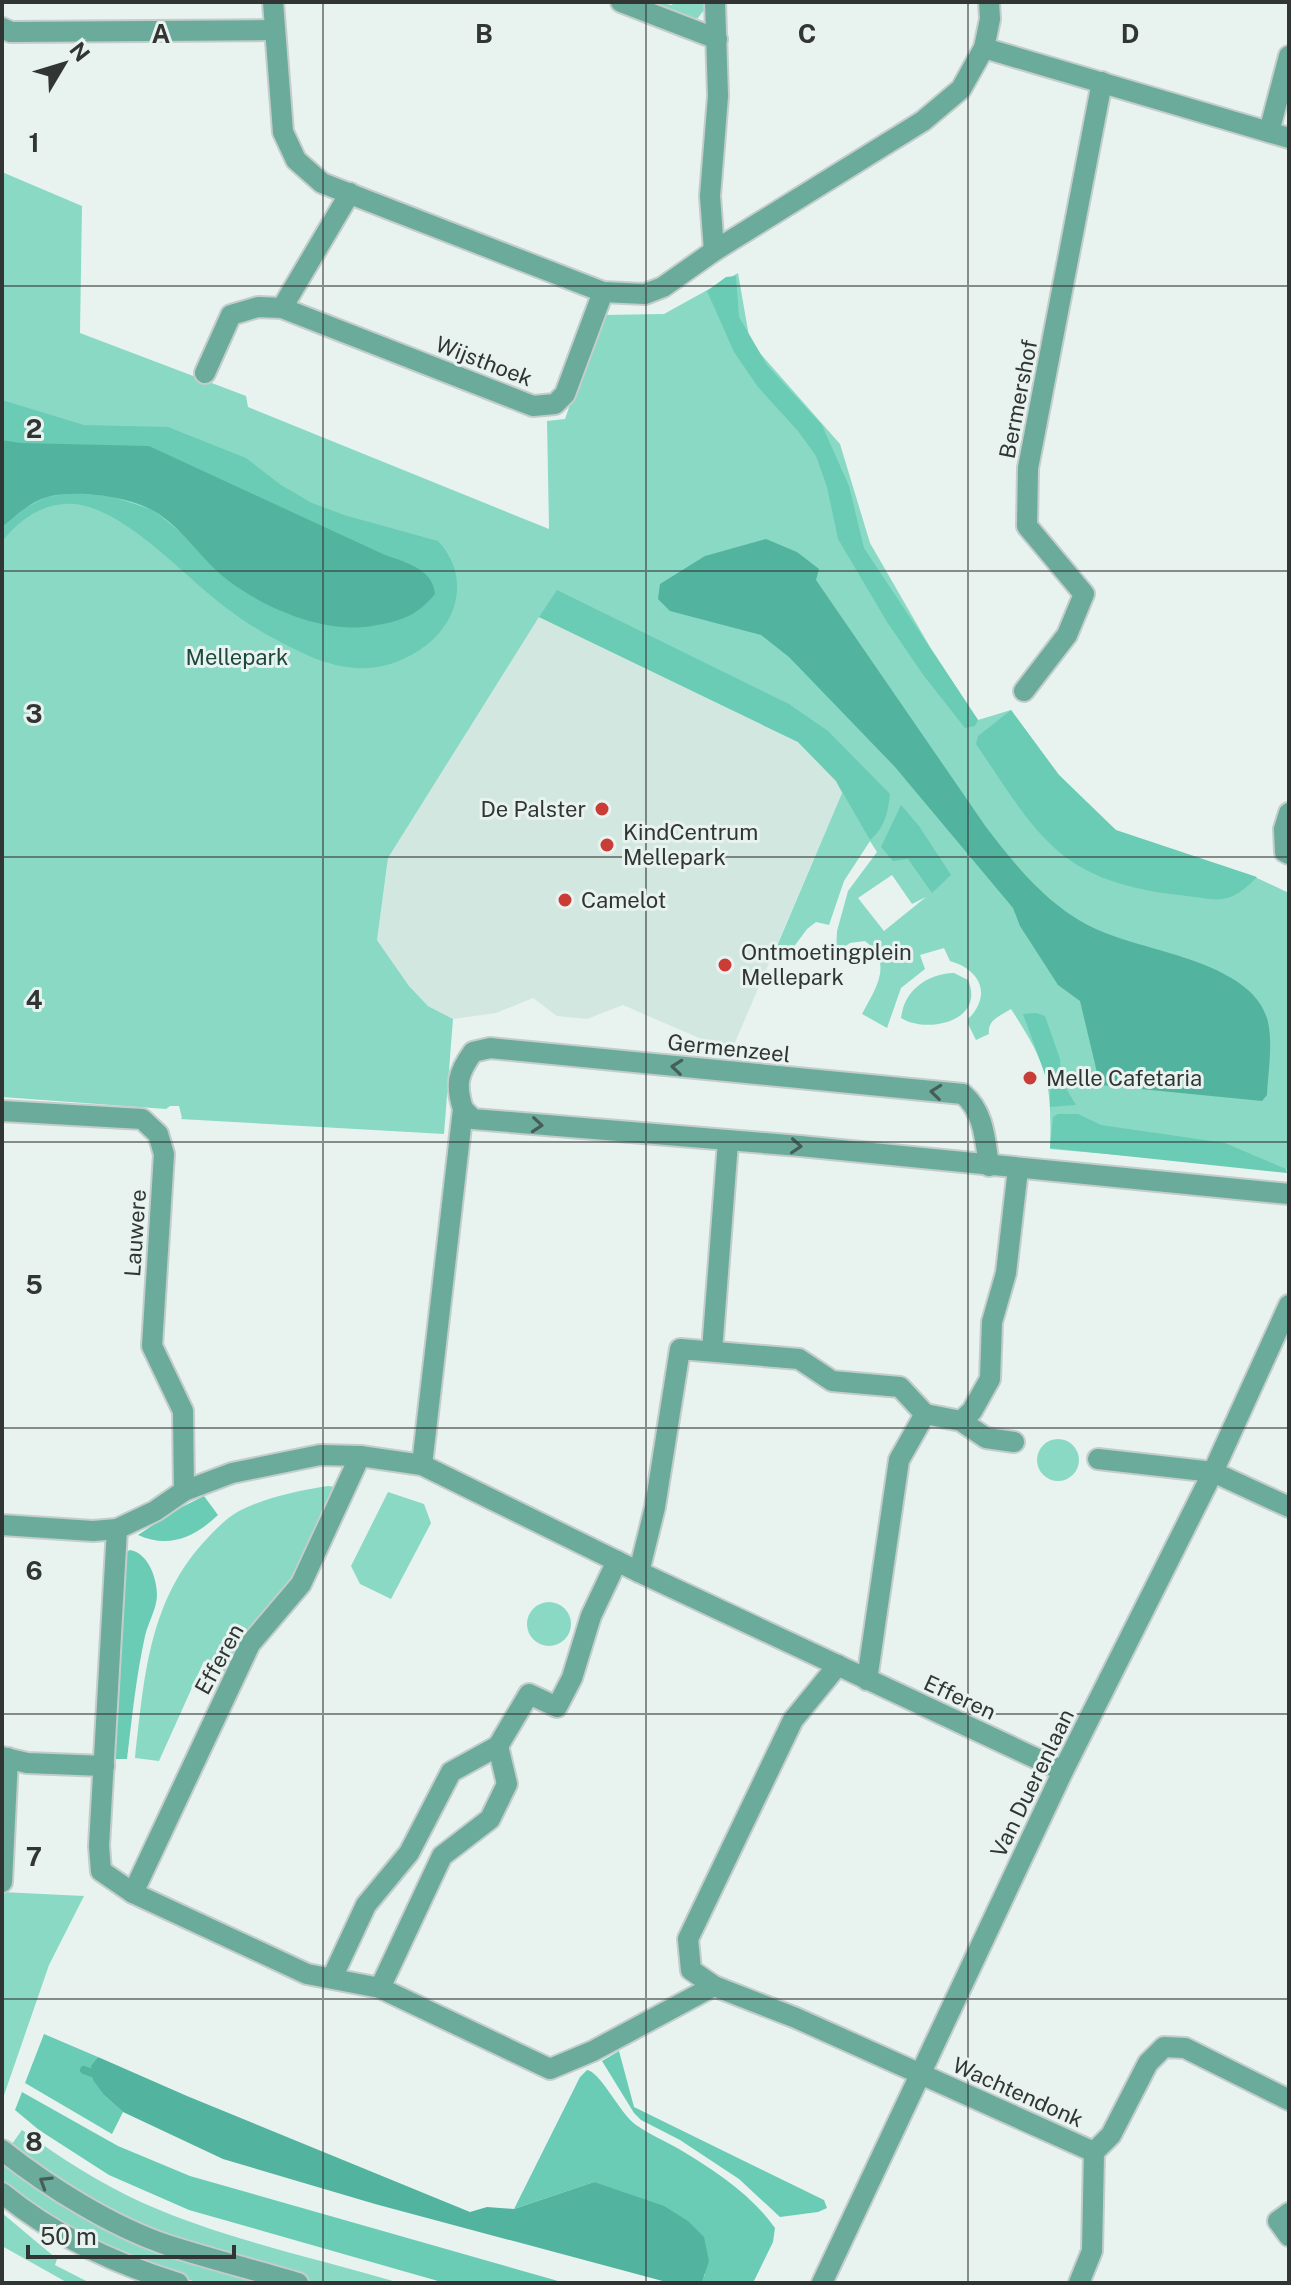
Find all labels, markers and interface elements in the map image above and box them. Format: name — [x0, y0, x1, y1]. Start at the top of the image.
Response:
text: A — [152, 18, 171, 49]
text: B — [475, 18, 493, 49]
text: C — [798, 18, 816, 49]
text: D — [1121, 18, 1139, 49]
north arrow — [24, 24, 104, 104]
text: N — [64, 37, 95, 66]
text: 1 — [28, 127, 40, 158]
street label: Wijsthoek — [432, 331, 536, 391]
street label: Bermershof — [994, 337, 1042, 461]
text: 2 — [26, 413, 42, 444]
park label: Mellepark — [186, 644, 288, 670]
text: 3 — [25, 698, 43, 729]
place label: De Palster — [481, 796, 586, 822]
marker: De Palster — [593, 800, 611, 818]
place label: KindCentrum Mellepark — [623, 819, 758, 870]
marker: KindCentrum Mellepark — [598, 836, 616, 854]
place label: Camelot — [581, 887, 666, 913]
marker: Camelot — [556, 891, 574, 909]
place label: Ontmoetingplein Mellepark — [741, 939, 912, 990]
marker: Ontmoetingplein Mellepark — [716, 956, 734, 974]
text: 4 — [25, 984, 43, 1015]
street label: Germenzeel — [666, 1029, 792, 1067]
one-way arrow — [670, 1058, 683, 1075]
place label: Melle Cafetaria — [1046, 1065, 1202, 1091]
marker: Melle Cafetaria — [1021, 1069, 1039, 1087]
one-way arrow — [929, 1083, 942, 1100]
one-way arrow — [531, 1116, 544, 1133]
one-way arrow — [790, 1137, 803, 1154]
street label: Lauwere — [119, 1188, 151, 1278]
text: 5 — [25, 1269, 43, 1300]
text: 6 — [25, 1555, 43, 1586]
street label: Efferen — [189, 1619, 249, 1699]
street label: Efferen — [920, 1669, 1000, 1725]
street label: Van Duerenlaan — [985, 1705, 1079, 1861]
text: 7 — [26, 1841, 42, 1872]
street label: Wachtendonk — [949, 2052, 1087, 2132]
text: 8 — [25, 2126, 43, 2157]
one-way arrow — [39, 2176, 54, 2192]
scale bar — [28, 2209, 234, 2259]
text: 50 m — [40, 2222, 97, 2250]

